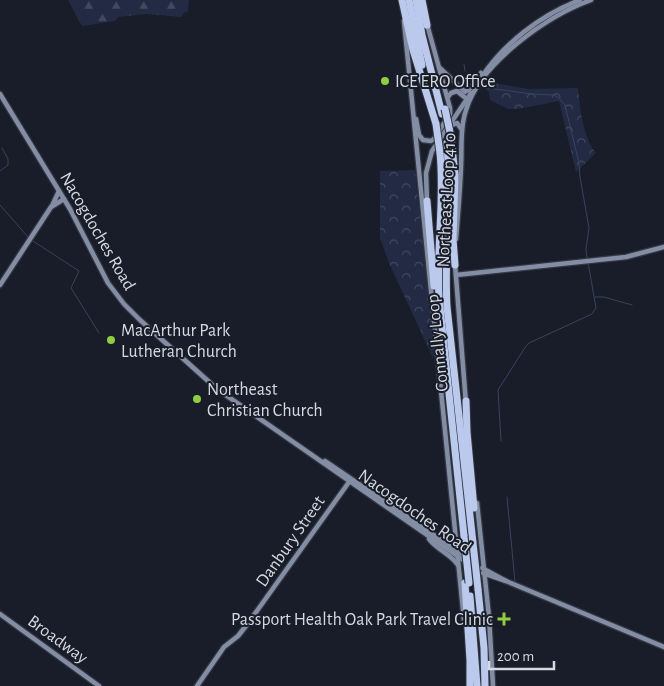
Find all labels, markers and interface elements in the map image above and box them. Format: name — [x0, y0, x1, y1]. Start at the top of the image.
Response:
place label: ICE ERO Office — [395, 73, 496, 91]
marker: ICE ERO Office — [379, 75, 391, 87]
street label: Northeast Loop 410 — [434, 132, 460, 268]
street label: Nacogdoches Road — [56, 169, 138, 294]
street label: Connally Loop — [424, 293, 452, 393]
place label: MacArthur Park Lutheran Church — [121, 322, 237, 361]
marker: MacArthur Park Lutheran Church — [105, 334, 117, 346]
place label: Northeast Christian Church — [207, 381, 323, 420]
marker: Northeast Christian Church — [191, 393, 203, 405]
street label: Nacogdoches Road — [355, 466, 474, 557]
street label: Danbury Street — [253, 493, 329, 590]
place label: Passport Health Oak Park Travel Clinic — [231, 611, 493, 629]
street label: Broadway — [24, 612, 91, 668]
marker: Passport Health Oak Park Travel Clinic — [497, 612, 511, 626]
scale bar — [489, 638, 554, 670]
text: 200 m — [497, 649, 534, 664]

